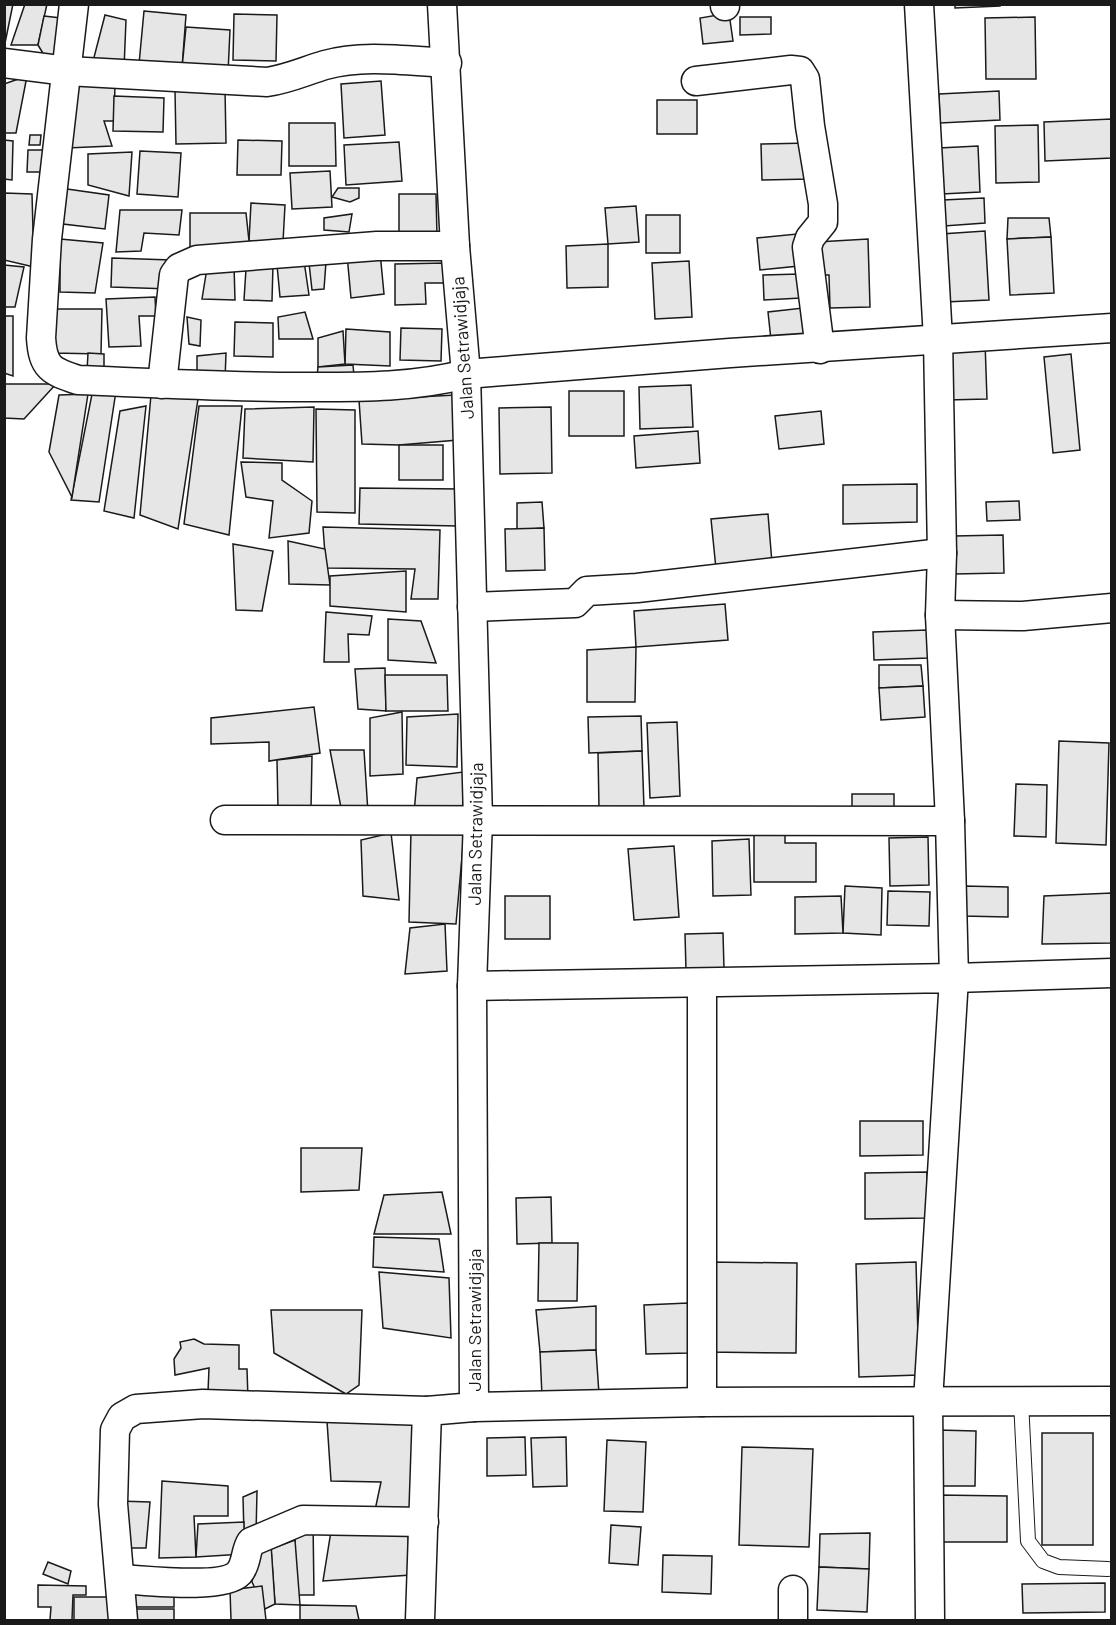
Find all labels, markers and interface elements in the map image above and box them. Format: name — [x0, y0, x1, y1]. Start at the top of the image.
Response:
street label: Jalan Setrawidjaja — [446, 276, 478, 420]
street label: Jalan Setrawidjaja — [463, 762, 487, 906]
street label: Jalan Setrawidjaja — [463, 1249, 485, 1391]

